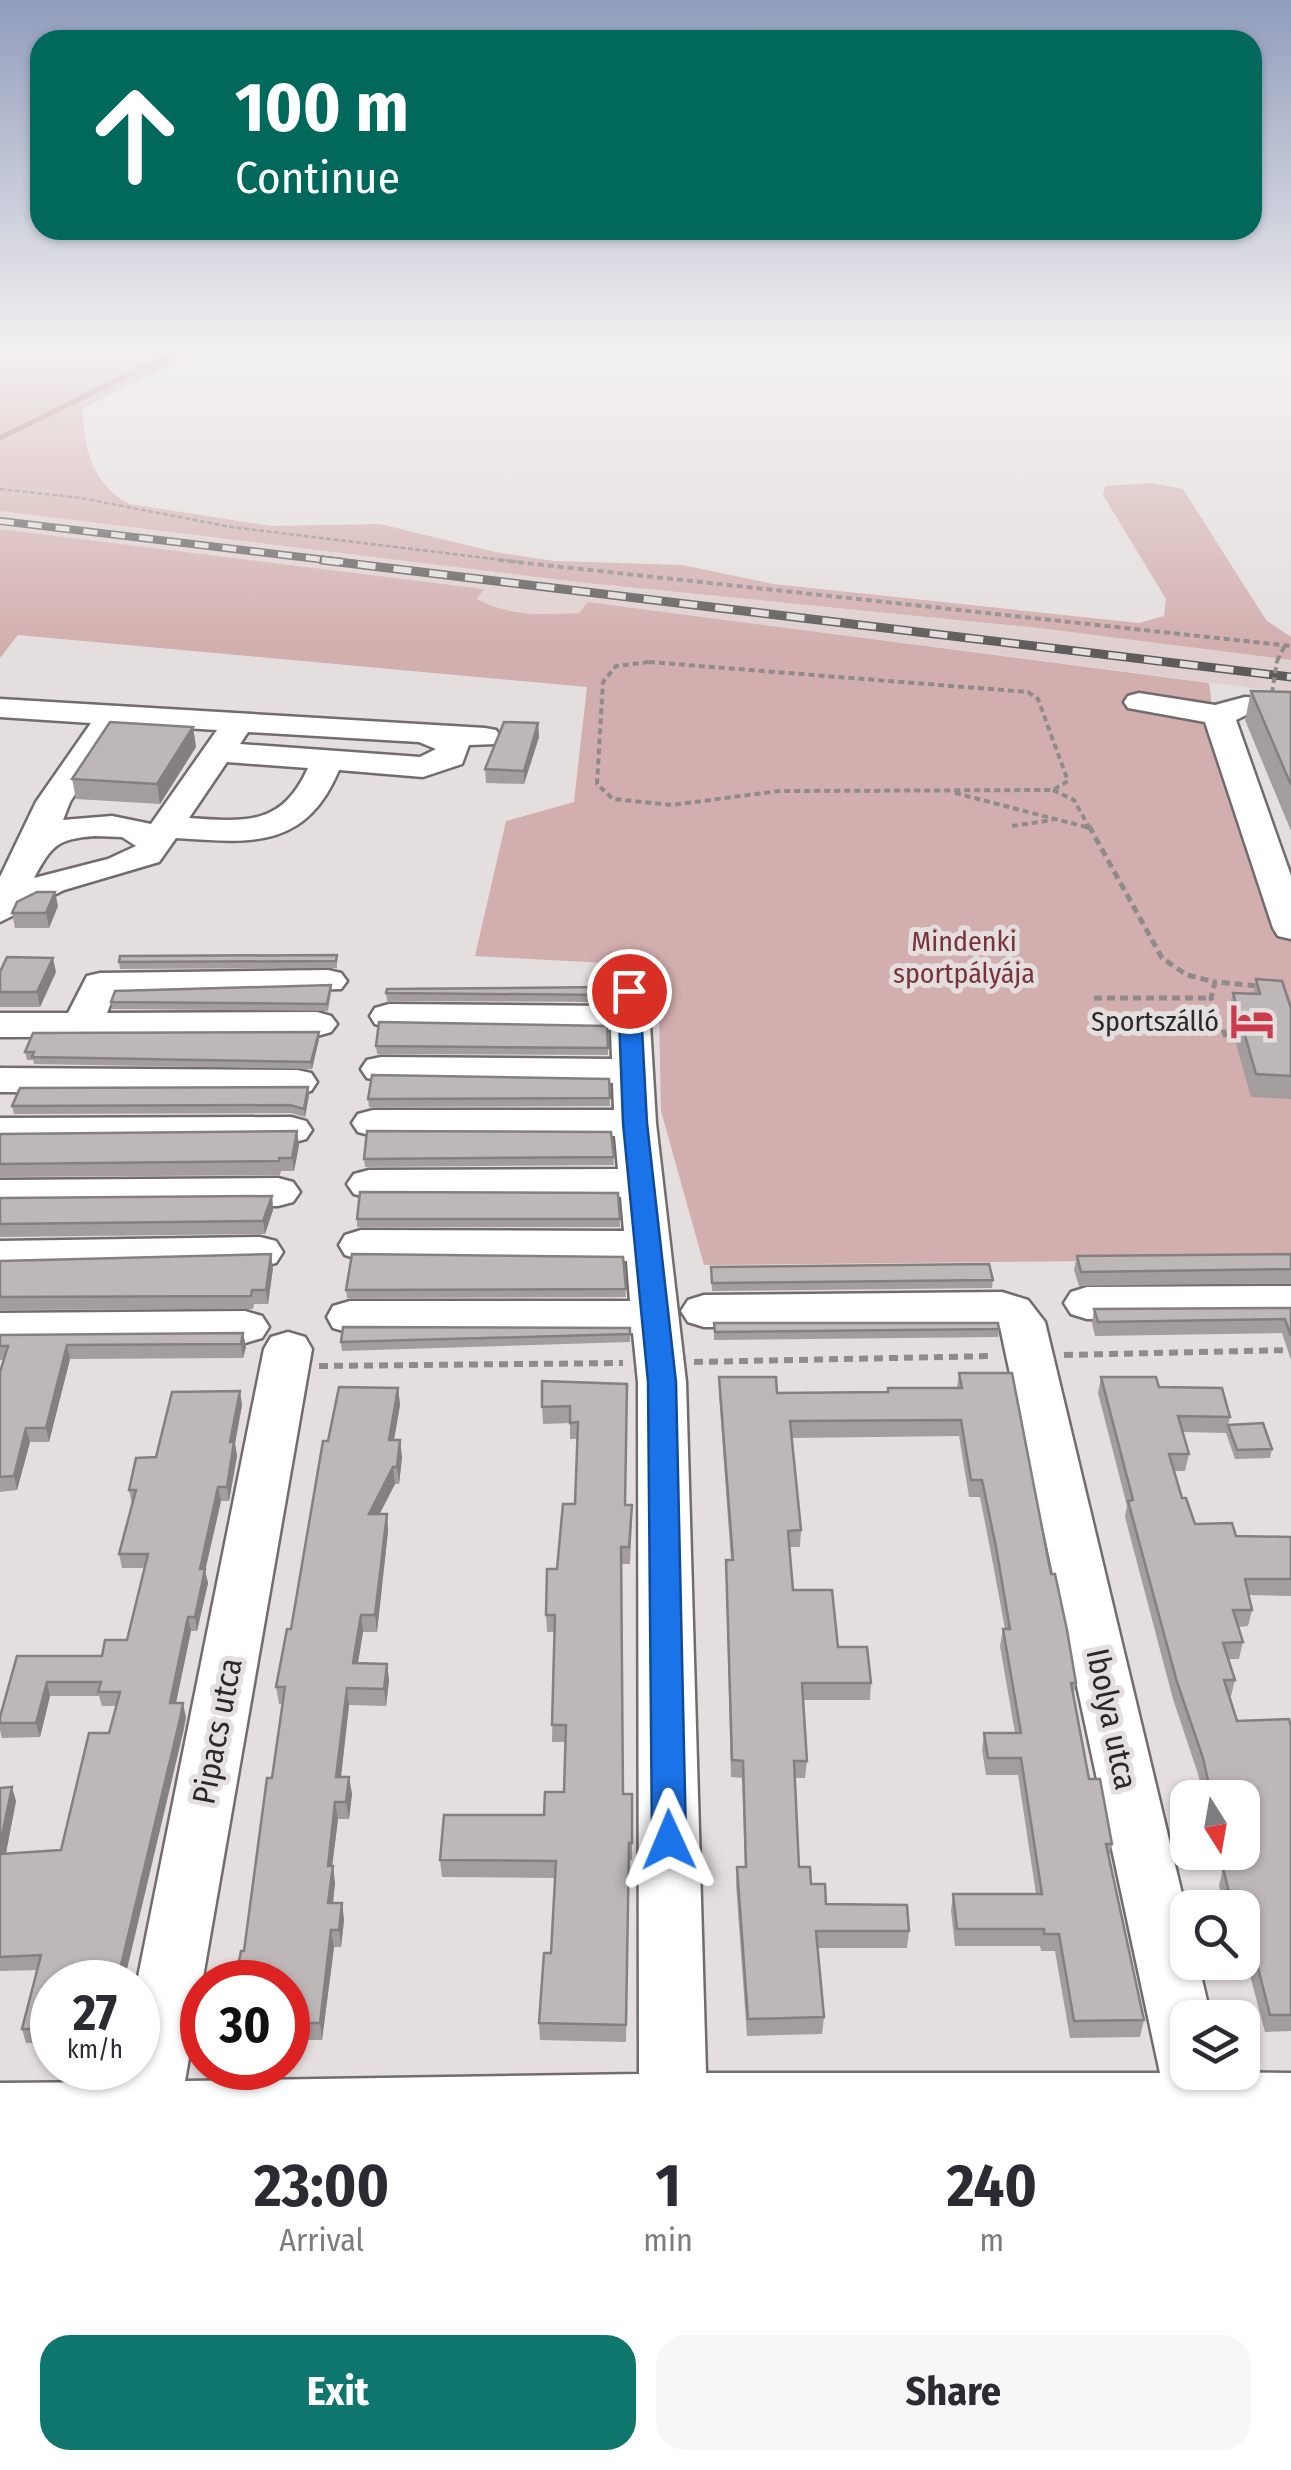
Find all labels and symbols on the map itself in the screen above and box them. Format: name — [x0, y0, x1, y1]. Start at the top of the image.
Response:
park label: Mindenki sportpályája — [893, 925, 1035, 990]
pin — [587, 949, 672, 1034]
hotel icon: Sportszálló — [1228, 997, 1276, 1045]
place label: Sportszálló — [1091, 1005, 1219, 1038]
street label: Ibolya utca — [1079, 1645, 1145, 1793]
street label: Pipacs utca — [184, 1655, 250, 1807]
north arrow — [1170, 1780, 1260, 1870]
position arrow — [617, 1788, 721, 1892]
speed limit sign: 30 — [180, 1960, 310, 2090]

